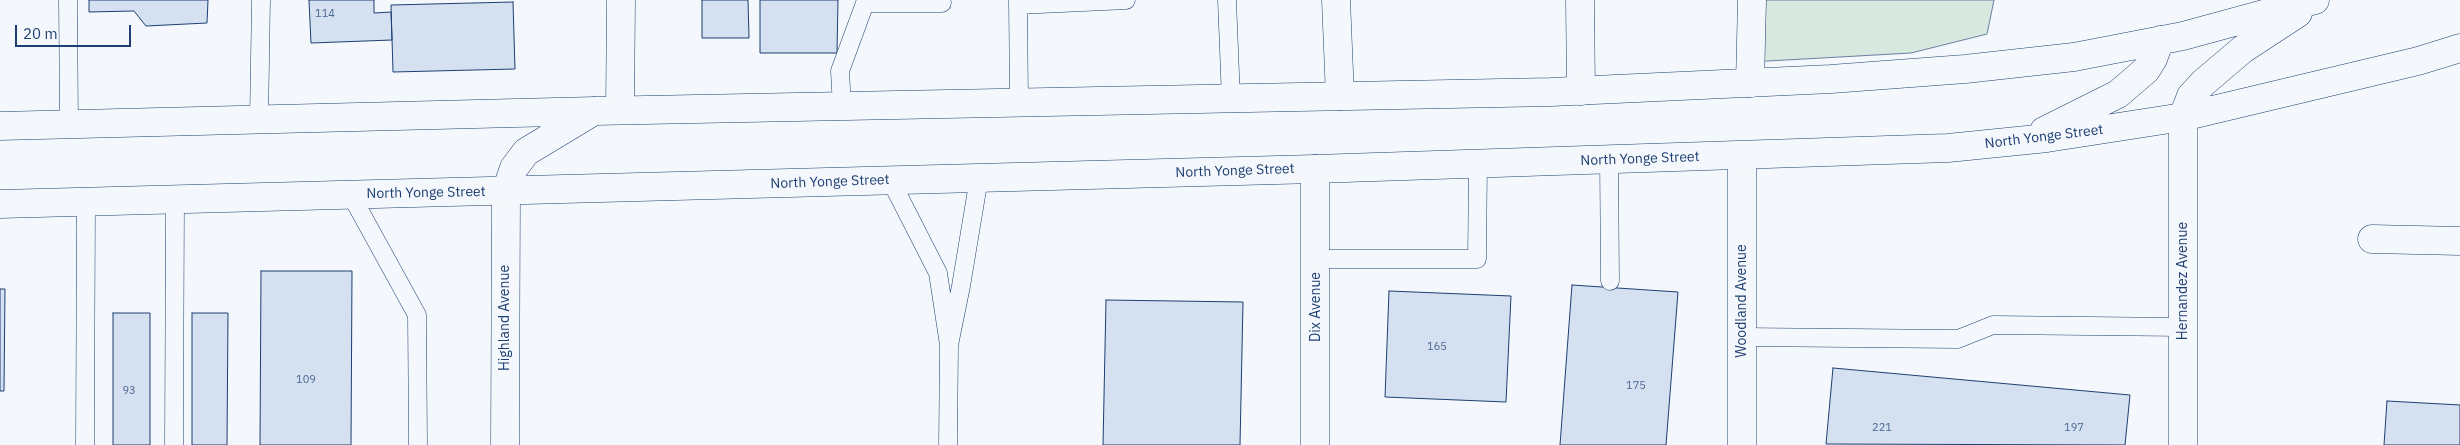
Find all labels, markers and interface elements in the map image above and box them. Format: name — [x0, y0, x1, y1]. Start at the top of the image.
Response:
house number: 114 — [315, 7, 335, 21]
scale bar — [18, 15, 134, 47]
text: 20 m — [23, 24, 58, 43]
street label: North Yonge Street — [1984, 121, 2104, 153]
street label: North Yonge Street — [1580, 149, 1700, 169]
street label: North Yonge Street — [1175, 161, 1295, 181]
street label: North Yonge Street — [770, 172, 890, 192]
street label: North Yonge Street — [366, 184, 486, 202]
street label: Hernandez Avenue — [2175, 222, 2191, 340]
street label: Woodland Avenue — [1734, 244, 1750, 358]
street label: Highland Avenue — [497, 265, 513, 371]
street label: Dix Avenue — [1308, 272, 1324, 342]
house number: 165 — [1427, 340, 1447, 354]
house number: 109 — [296, 373, 316, 387]
house number: 175 — [1626, 379, 1646, 393]
house number: 93 — [122, 384, 136, 398]
house number: 221 — [1872, 421, 1892, 435]
house number: 197 — [2064, 421, 2084, 435]

